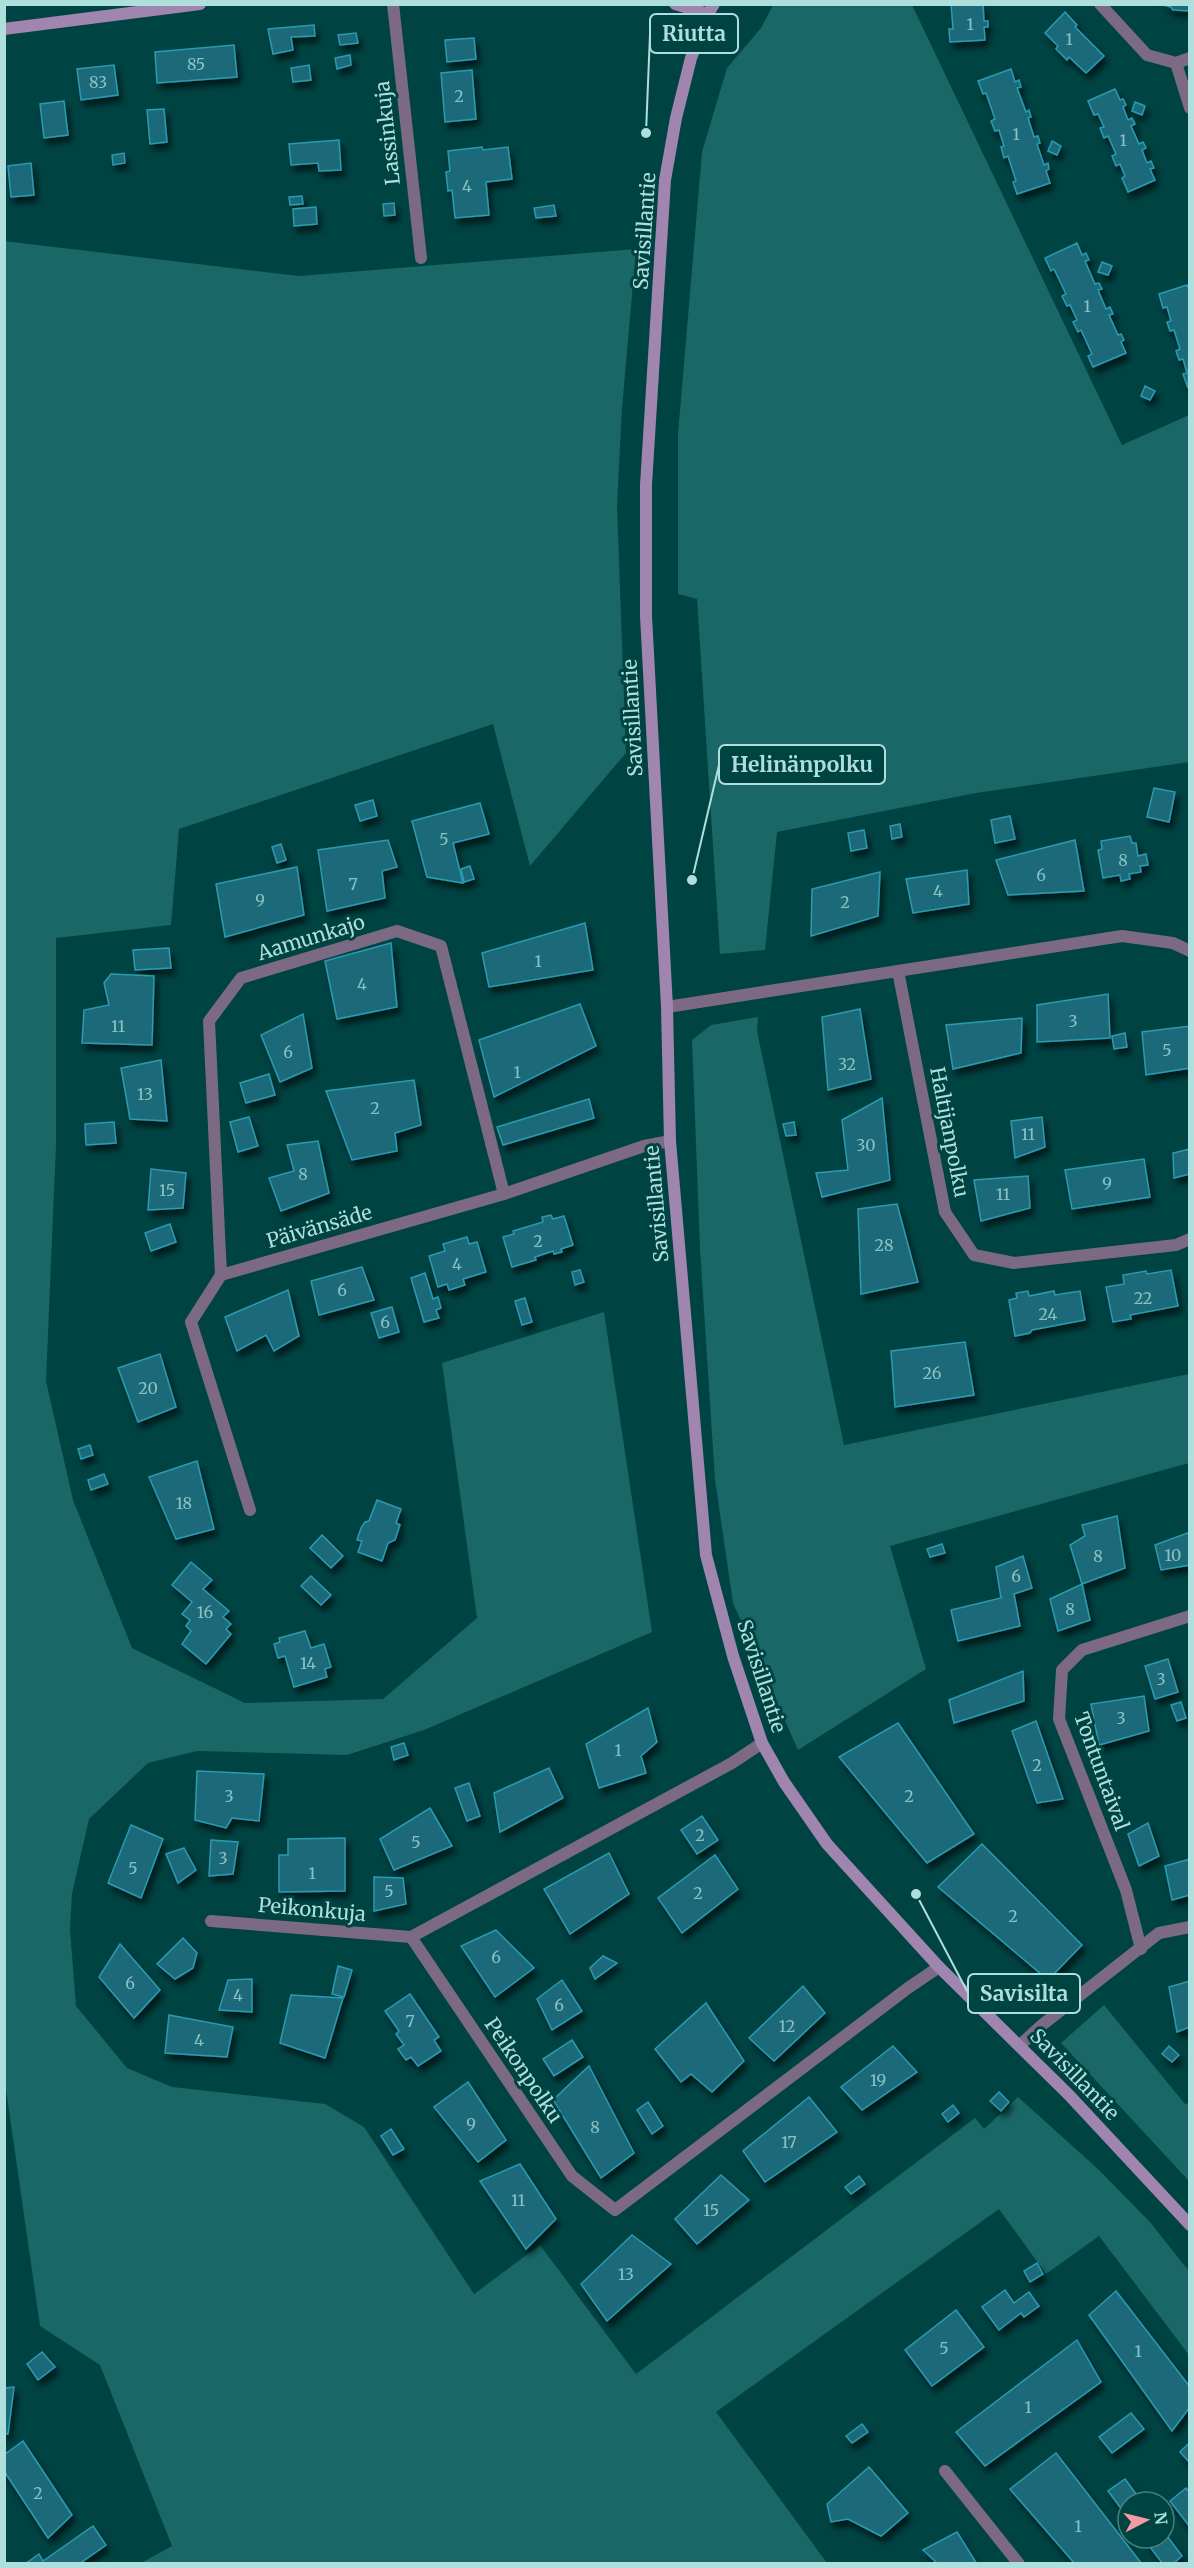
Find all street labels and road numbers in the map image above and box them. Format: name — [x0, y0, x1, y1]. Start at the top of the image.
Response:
street label: Lassinkuja — [369, 79, 405, 186]
street label: Savisillantie — [627, 172, 661, 290]
street label: Savisillantie — [616, 659, 648, 777]
street label: Aamunkajo — [253, 909, 368, 965]
street label: Haltijanpolku — [925, 1065, 975, 1199]
street label: Savisillantie — [638, 1144, 674, 1264]
street label: Päivänsäde — [263, 1199, 375, 1253]
street label: Savisillantie — [732, 1616, 792, 1736]
street label: Tontuntaival — [1069, 1708, 1135, 1834]
street label: Peikonkuja — [257, 1892, 367, 1926]
street label: Peikonpolku — [480, 2012, 568, 2128]
street label: Savisillantie — [1025, 2023, 1125, 2125]

